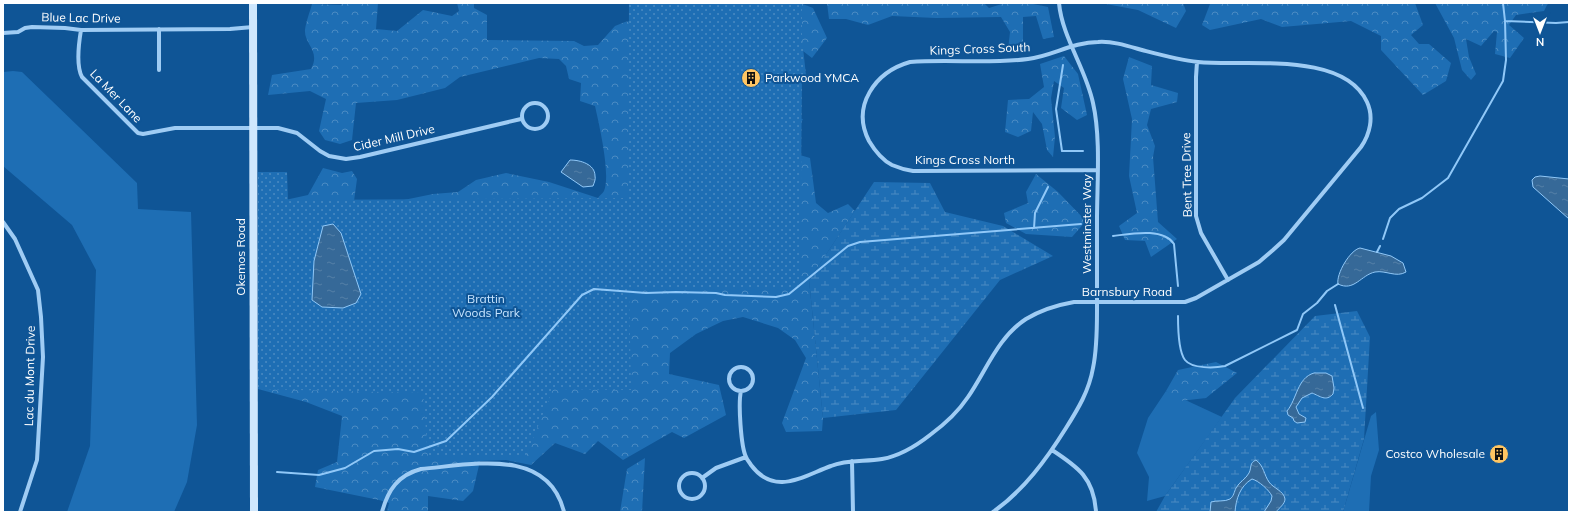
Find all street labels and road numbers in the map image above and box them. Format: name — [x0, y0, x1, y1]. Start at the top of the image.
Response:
street label: Blue Lac Drive — [41, 9, 121, 26]
street label: Kings Cross South — [929, 39, 1031, 58]
street label: La Mer Lane — [87, 66, 146, 125]
street label: Cider Mill Drive — [352, 121, 436, 154]
street label: Bent Tree Drive — [1178, 132, 1195, 218]
street label: Kings Cross North — [915, 152, 1015, 167]
street label: Westminster Way — [1079, 173, 1094, 274]
street label: Okemos Road — [233, 218, 248, 296]
street label: Barnsbury Road — [1082, 284, 1172, 299]
street label: Lac du Mont Drive — [21, 326, 38, 426]

